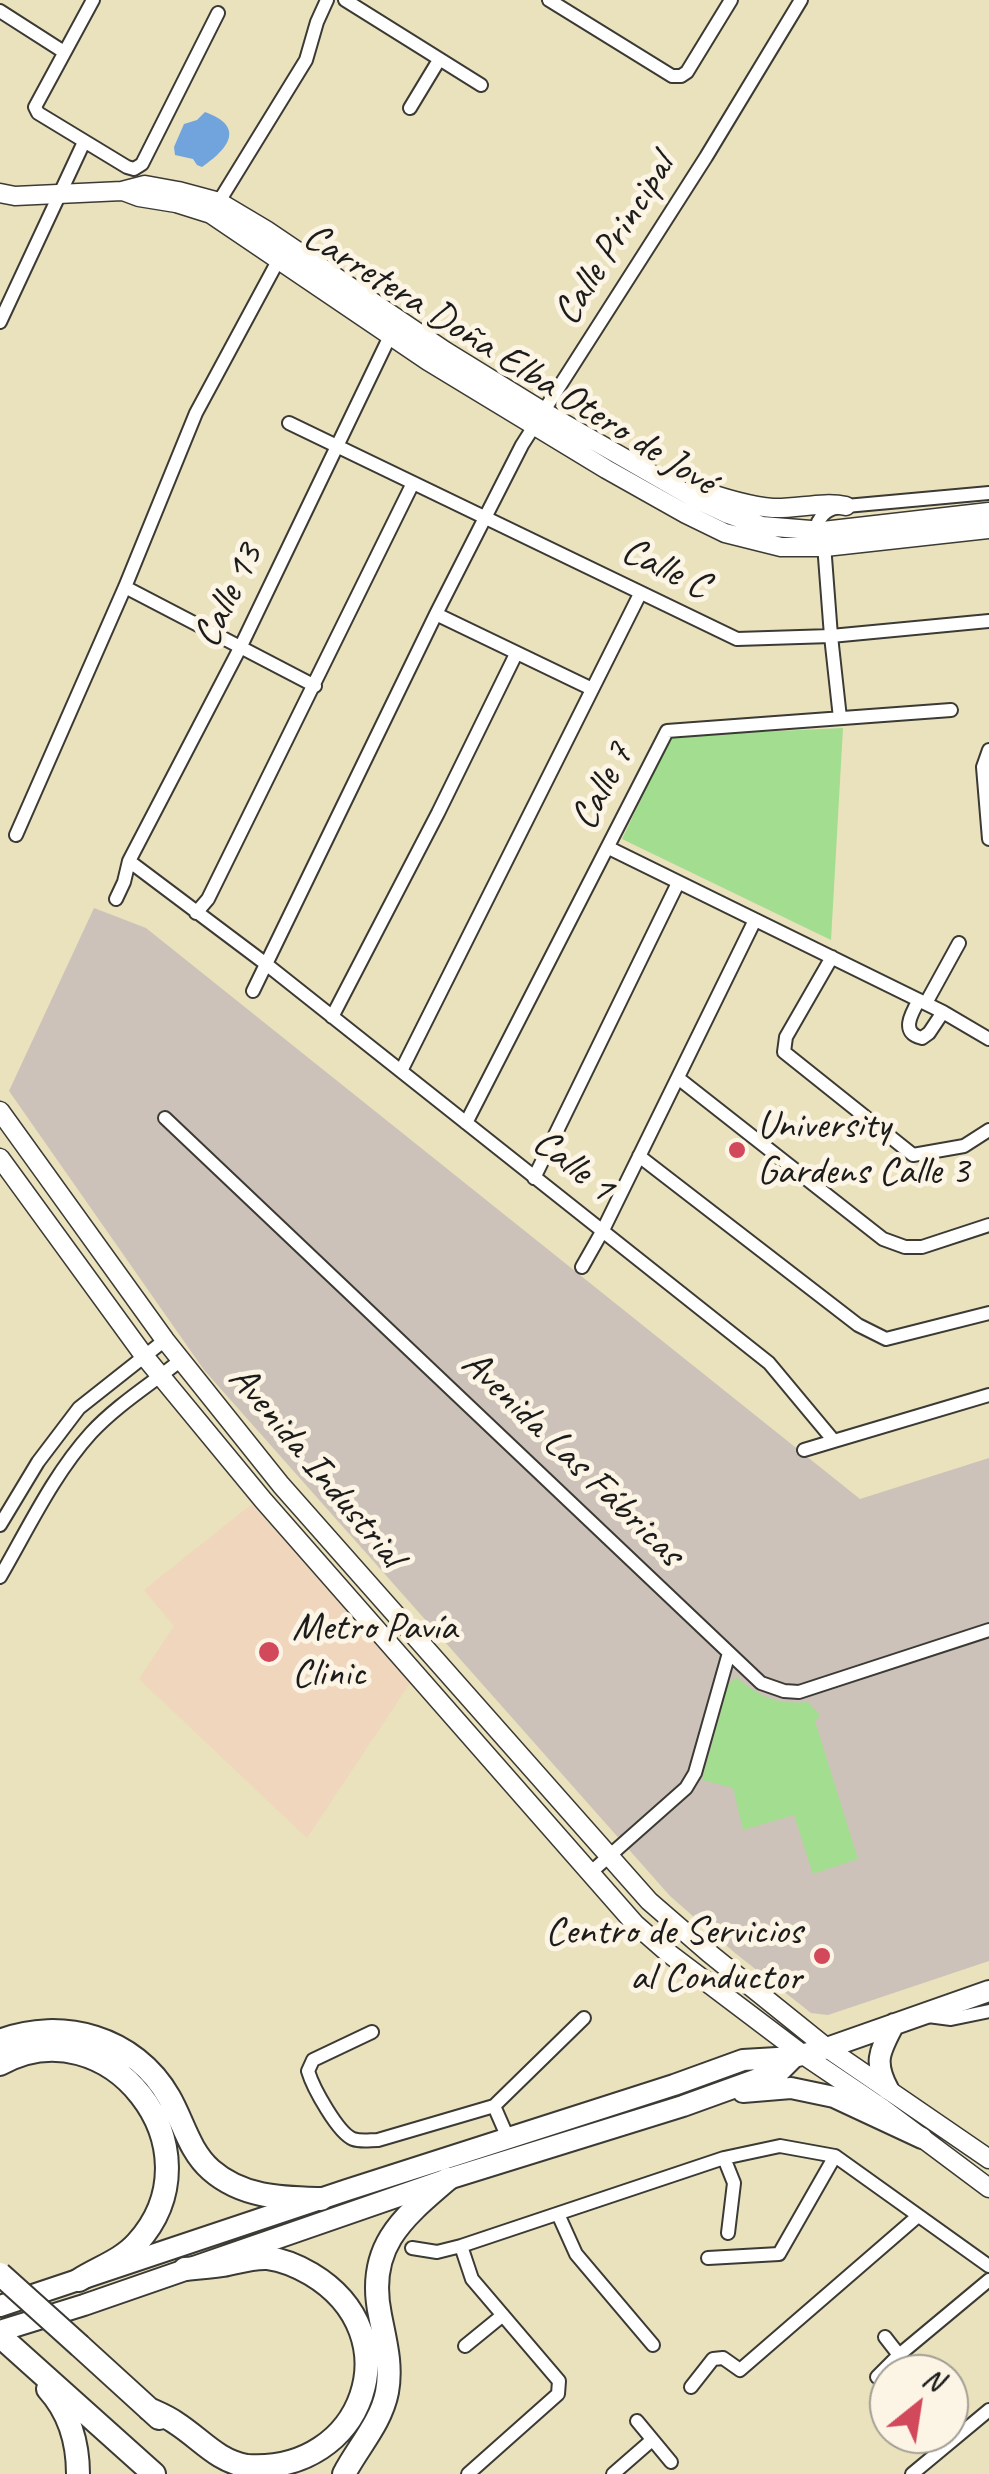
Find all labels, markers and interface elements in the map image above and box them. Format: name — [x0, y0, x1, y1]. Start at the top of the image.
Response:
street label: Calle Principal — [544, 146, 686, 334]
street label: Carretera Doña Elba Otero de Jové — [294, 213, 724, 507]
street label: Calle C — [613, 527, 717, 611]
street label: Calle 13 — [184, 537, 274, 655]
street label: Calle 7 — [561, 736, 645, 838]
place label: University Gardens Calle 3 — [757, 1103, 969, 1197]
street label: Calle 1 — [523, 1119, 623, 1213]
marker: University Gardens Calle 3 — [726, 1139, 748, 1161]
street label: Avenida Las Fábricas — [451, 1341, 693, 1577]
street label: Avenida Industrial — [217, 1356, 415, 1578]
place label: Metro Pavía Clinic — [292, 1605, 457, 1699]
marker: Metro Pavía Clinic — [256, 1639, 282, 1665]
place label: Centro de Servicios al Conductor — [545, 1909, 802, 2003]
marker: Centro de Servicios al Conductor — [811, 1945, 833, 1967]
north arrow — [869, 2354, 969, 2454]
text: N — [917, 2360, 950, 2399]

